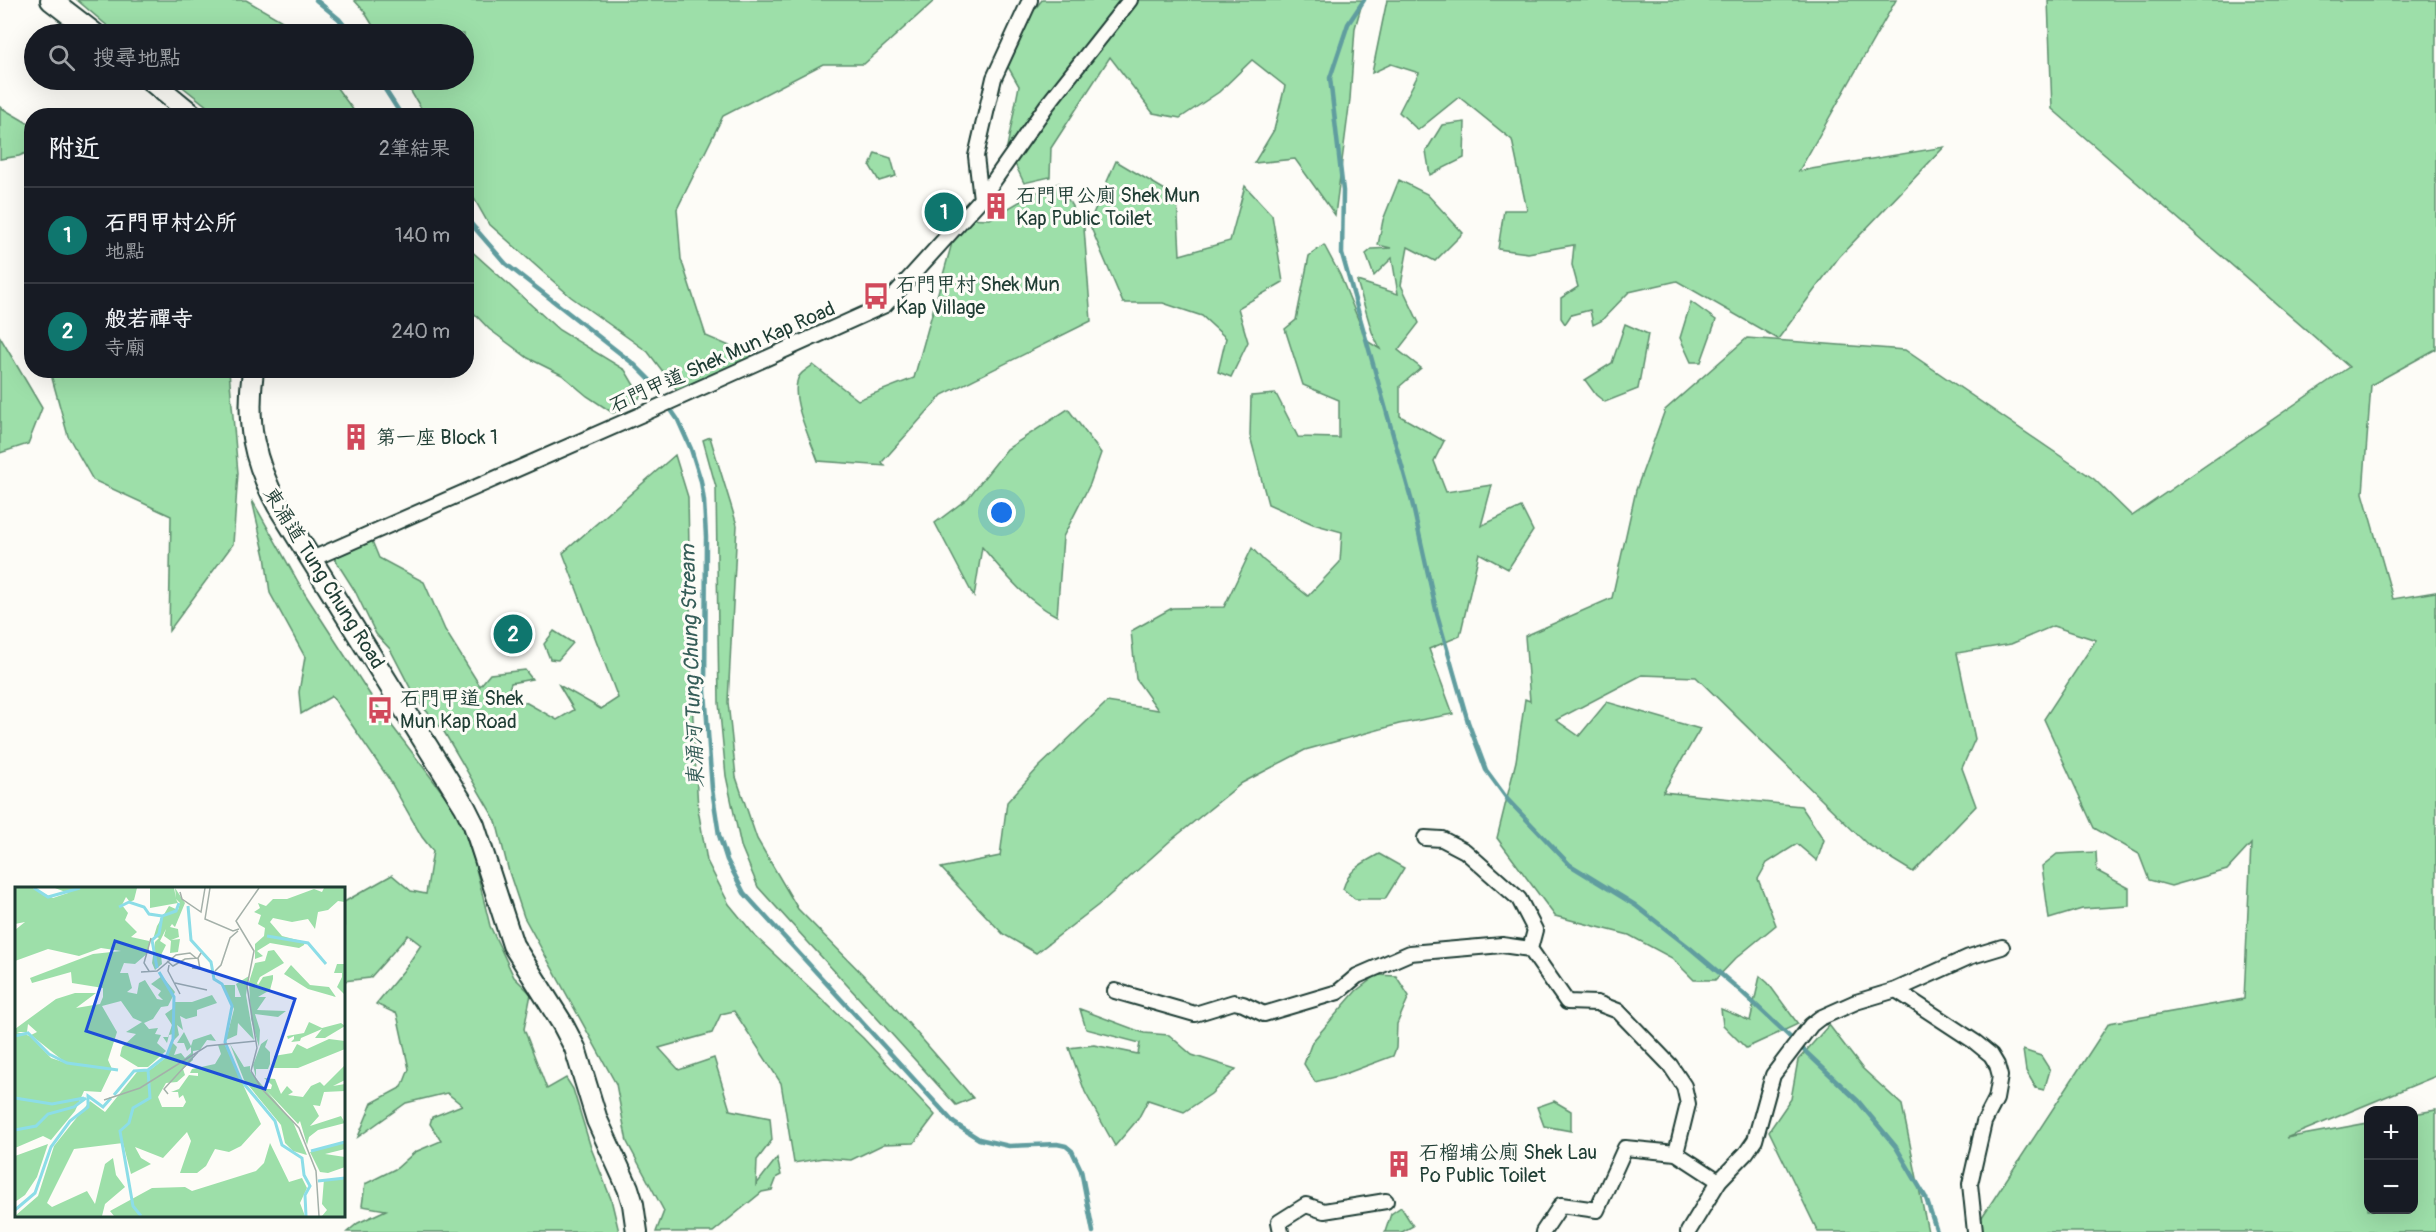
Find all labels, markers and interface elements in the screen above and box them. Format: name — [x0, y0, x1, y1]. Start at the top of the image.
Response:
search box — [24, 24, 474, 90]
icon: search — [45, 41, 78, 74]
text: 搜尋地點 — [93, 44, 181, 72]
text: 附近 — [48, 133, 100, 165]
text: 2筆結果 — [379, 136, 450, 161]
place label: 石門甲公廁 Shek Mun Kap Public Toilet — [1016, 183, 1200, 231]
pin: 1 — [924, 190, 964, 234]
building icon: 石門甲公廁 Shek Mun Kap Public Toilet — [981, 191, 1011, 221]
text: 石門甲村公所 — [105, 209, 237, 237]
text: 1 — [64, 223, 71, 248]
text: 140 m — [395, 223, 450, 248]
text: 地點 — [105, 239, 145, 264]
place label: 石門甲村 Shek Mun Kap Village — [896, 272, 1060, 320]
bus stop icon: 石門甲村 Shek Mun Kap Village — [861, 281, 891, 311]
street label: 石門甲道 Shek Mun Kap Road — [605, 296, 839, 418]
text: 般若禪寺 — [105, 305, 193, 333]
text: 2 — [62, 319, 73, 344]
text: 240 m — [391, 319, 450, 344]
text: 寺廟 — [105, 335, 145, 360]
building icon: 第一座 Block 1 — [341, 422, 371, 452]
place label: 第一座 Block 1 — [376, 425, 498, 450]
street label: 東涌道 Tung Chung Road — [258, 483, 390, 673]
your location — [987, 498, 1016, 527]
water label: 東涌河 Tung Chung Stream — [674, 543, 710, 788]
pin: 2 — [494, 612, 532, 656]
place label: 石門甲道 Shek Mun Kap Road — [400, 686, 524, 734]
bus stop icon: 石門甲道 Shek Mun Kap Road — [365, 695, 395, 725]
inset map — [15, 887, 345, 1217]
map controls — [2364, 1106, 2418, 1214]
button: + — [2364, 1106, 2418, 1160]
place label: 石榴埔公廁 Shek Lau Po Public Toilet — [1419, 1140, 1597, 1188]
building icon: 石榴埔公廁 Shek Lau Po Public Toilet — [1384, 1149, 1414, 1179]
button: − — [2364, 1160, 2418, 1214]

